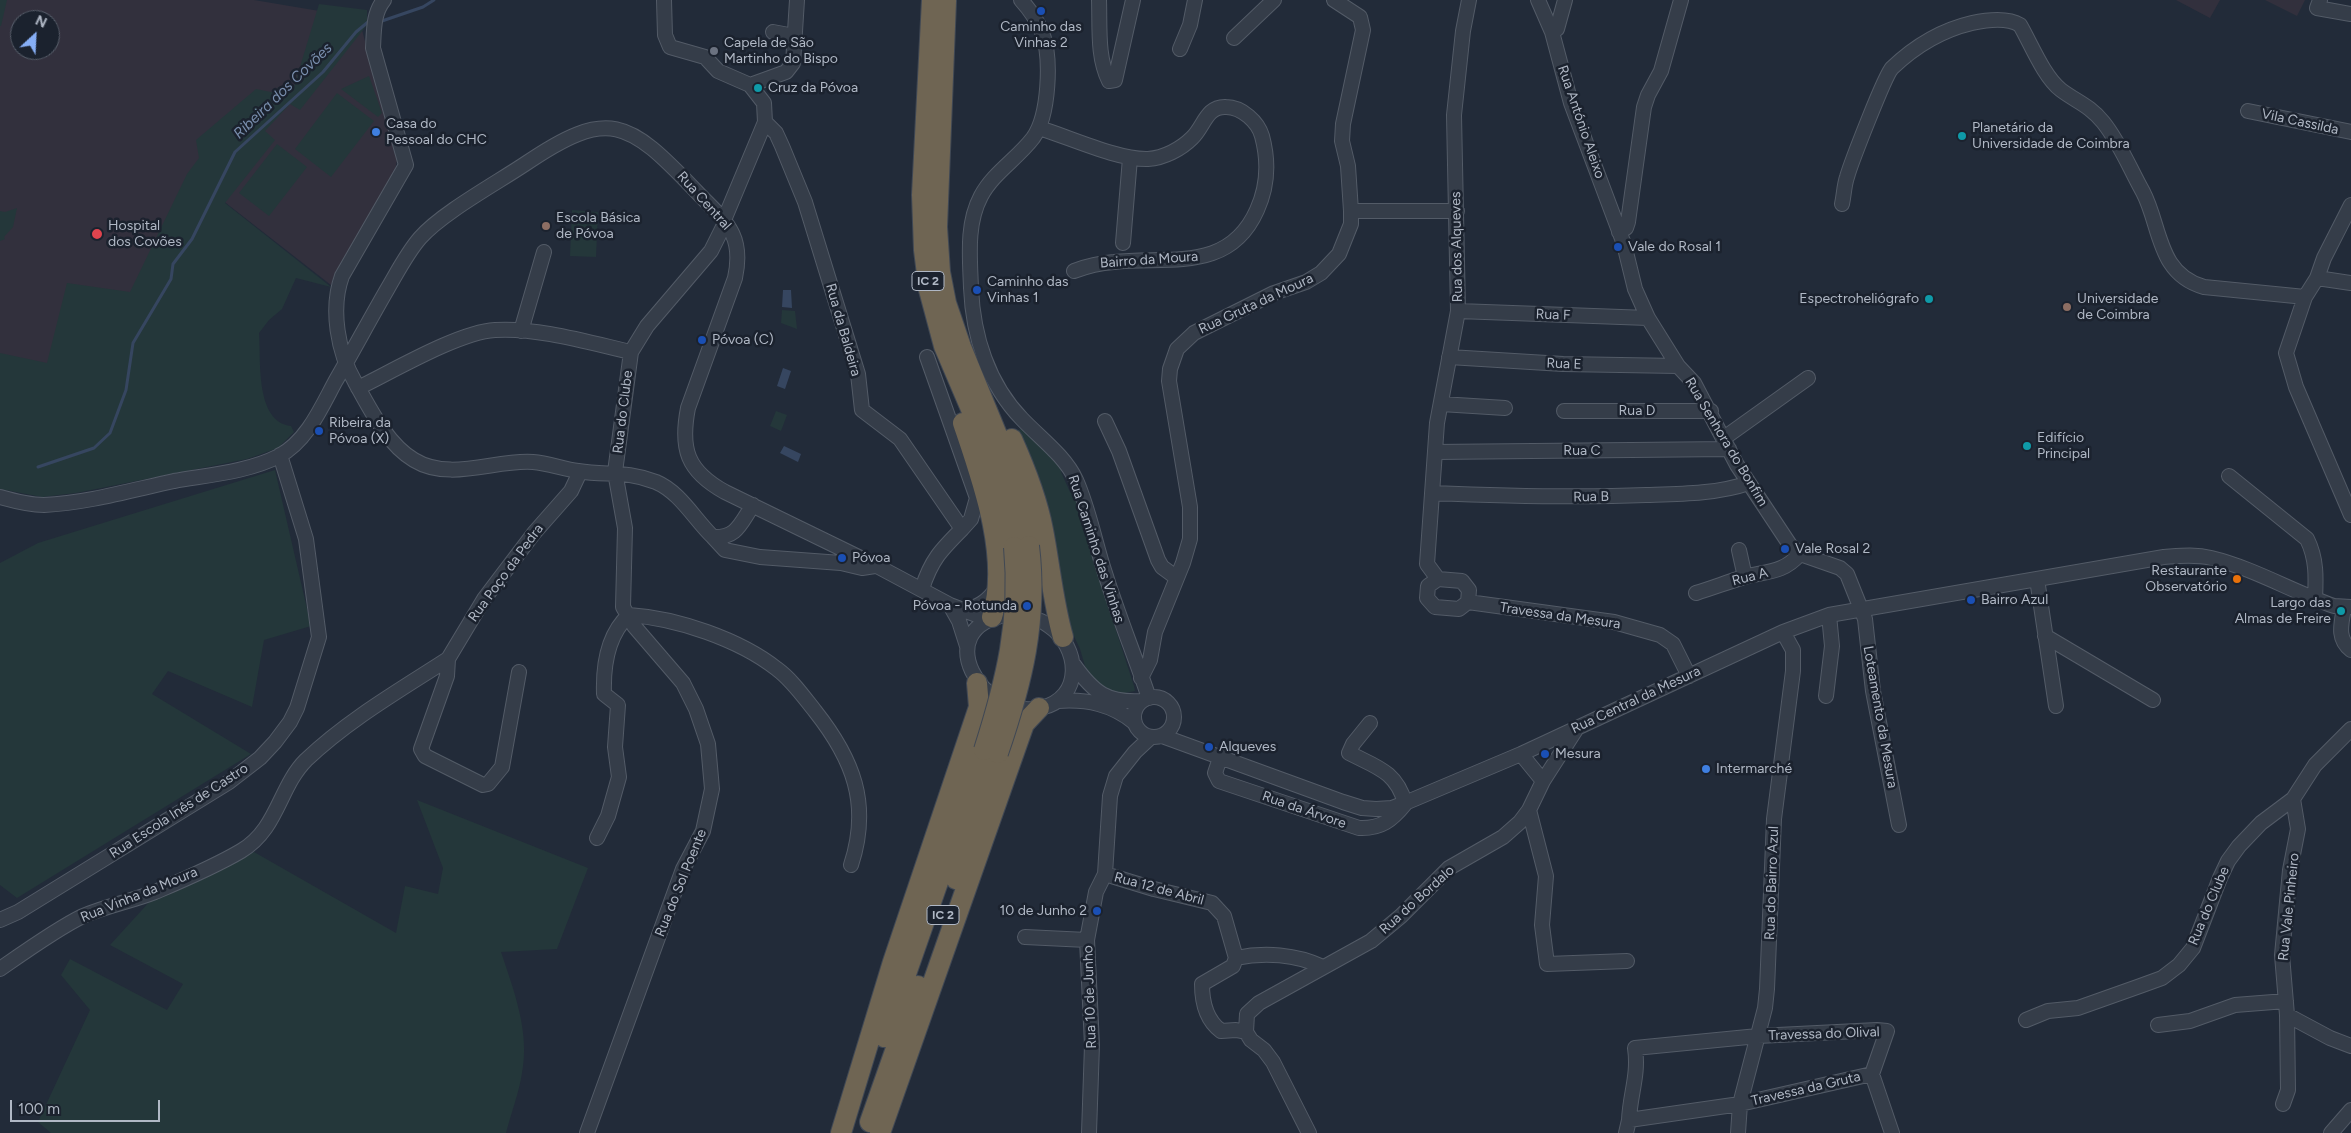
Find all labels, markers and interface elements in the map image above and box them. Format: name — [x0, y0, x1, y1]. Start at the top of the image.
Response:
marker: Caminho das Vinhas 2 — [1035, 5, 1047, 17]
north arrow — [10, 10, 60, 60]
text: N — [33, 12, 50, 32]
place label: Caminho das Vinhas 2 — [1000, 19, 1082, 52]
place label: Capela de São Martinho do Bispo — [724, 35, 838, 68]
water label: Ribeira dos Covões — [230, 39, 336, 143]
marker: Capela de São Martinho do Bispo — [708, 45, 720, 57]
street label: Rua António Aleixo — [1554, 63, 1608, 181]
place label: Cruz da Póvoa — [768, 80, 858, 96]
marker: Cruz da Póvoa — [752, 82, 764, 94]
street label: Vila Cassilda — [2260, 106, 2340, 138]
place label: Casa do Pessoal do CHC — [386, 116, 487, 148]
place label: Planetário da Universidade de Coimbra — [1972, 120, 2130, 152]
marker: Casa do Pessoal do CHC — [370, 126, 382, 138]
marker: Planetário da Universidade de Coimbra — [1956, 130, 1968, 142]
street label: Rua Central — [673, 168, 735, 234]
street label: Rua dos Alqueves — [1448, 192, 1466, 302]
place label: Escola Básica de Póvoa — [556, 210, 640, 242]
place label: Hospital dos Covões — [108, 218, 182, 250]
marker: Escola Básica de Póvoa — [540, 220, 552, 232]
marker: Hospital dos Covões — [90, 227, 104, 241]
place label: Vale do Rosal 1 — [1628, 239, 1721, 255]
marker: Vale do Rosal 1 — [1612, 241, 1624, 253]
street label: Bairro da Moura — [1099, 248, 1199, 272]
street label: Rua Gruta da Moura — [1196, 270, 1316, 338]
road number: IC 2 — [912, 272, 944, 290]
place label: Caminho das Vinhas 1 — [987, 274, 1068, 306]
street label: Rua da Baldeira — [822, 282, 864, 378]
marker: Caminho das Vinhas 1 — [971, 284, 983, 296]
place label: Espectroheliógrafo — [1799, 291, 1919, 307]
place label: Universidade de Coimbra — [2077, 291, 2158, 324]
marker: Espectroheliógrafo — [1923, 293, 1935, 305]
marker: Universidade de Coimbra — [2061, 301, 2073, 313]
street label: Rua F — [1535, 306, 1571, 324]
place label: Póvoa (C) — [712, 332, 774, 348]
marker: Póvoa (C) — [696, 334, 708, 346]
street label: Rua E — [1546, 355, 1582, 373]
street label: Rua do Clube — [610, 369, 636, 455]
street label: Rua Senhora do Bonfim — [1681, 375, 1771, 509]
street label: Rua D — [1619, 403, 1655, 419]
place label: Ribeira da Póvoa (X) — [329, 415, 391, 448]
marker: Ribeira da Póvoa (X) — [313, 425, 325, 437]
place label: Edifício Principal — [2037, 430, 2090, 462]
marker: Edifício Principal — [2021, 440, 2033, 452]
street label: Rua C — [1563, 443, 1601, 459]
street label: Rua Caminho das Vinhas — [1064, 473, 1128, 625]
street label: Rua B — [1573, 488, 1609, 506]
street label: Rua Poço da Pedra — [465, 521, 547, 625]
place label: Vale Rosal 2 — [1795, 541, 1870, 557]
marker: Vale Rosal 2 — [1779, 543, 1791, 555]
place label: Póvoa — [852, 550, 890, 566]
marker: Póvoa — [836, 552, 848, 564]
place label: Restaurante Observatório — [2145, 563, 2227, 596]
street label: Rua A — [1730, 564, 1770, 590]
marker: Restaurante Observatório — [2231, 573, 2243, 585]
place label: Bairro Azul — [1981, 592, 2048, 608]
marker: Bairro Azul — [1965, 594, 1977, 606]
place label: Largo das Almas de Freire — [2235, 595, 2331, 628]
place label: Póvoa - Rotunda — [913, 598, 1017, 614]
street label: Travessa da Mesura — [1499, 599, 1621, 633]
marker: Póvoa - Rotunda — [1021, 600, 1033, 612]
marker: Largo das Almas de Freire — [2335, 605, 2347, 617]
street label: Loteamento da Mesura — [1859, 645, 1901, 789]
street label: Rua Central da Mesura — [1569, 663, 1703, 737]
place label: Alqueves — [1219, 739, 1276, 755]
marker: Alqueves — [1203, 741, 1215, 753]
place label: Mesura — [1555, 746, 1601, 762]
marker: Mesura — [1539, 748, 1551, 760]
street label: Rua Escola Inês de Castro — [107, 760, 251, 862]
place label: Intermarché — [1716, 761, 1792, 777]
marker: Intermarché — [1700, 763, 1712, 775]
street label: Rua da Árvore — [1260, 788, 1348, 832]
street label: Rua do Bairro Azul — [1762, 826, 1782, 940]
street label: Rua do Sol Poente — [652, 827, 710, 939]
street label: Rua Vale Pinheiro — [2275, 852, 2303, 962]
street label: Rua do Bordalo — [1376, 862, 1458, 938]
street label: Rua Vinha da Moura — [78, 864, 200, 926]
street label: Rua do Clube — [2185, 864, 2233, 948]
street label: Rua 12 de Abril — [1112, 869, 1206, 909]
place label: 10 de Junho 2 — [999, 903, 1087, 919]
marker: 10 de Junho 2 — [1091, 905, 1103, 917]
road number: IC 2 — [927, 906, 959, 924]
street label: Rua 10 de Junho — [1080, 945, 1100, 1049]
street label: Travessa do Olival — [1768, 1024, 1880, 1044]
street label: Travessa da Gruta — [1750, 1068, 1862, 1110]
scale bar — [12, 1090, 162, 1122]
text: 100 m — [18, 1100, 60, 1118]

